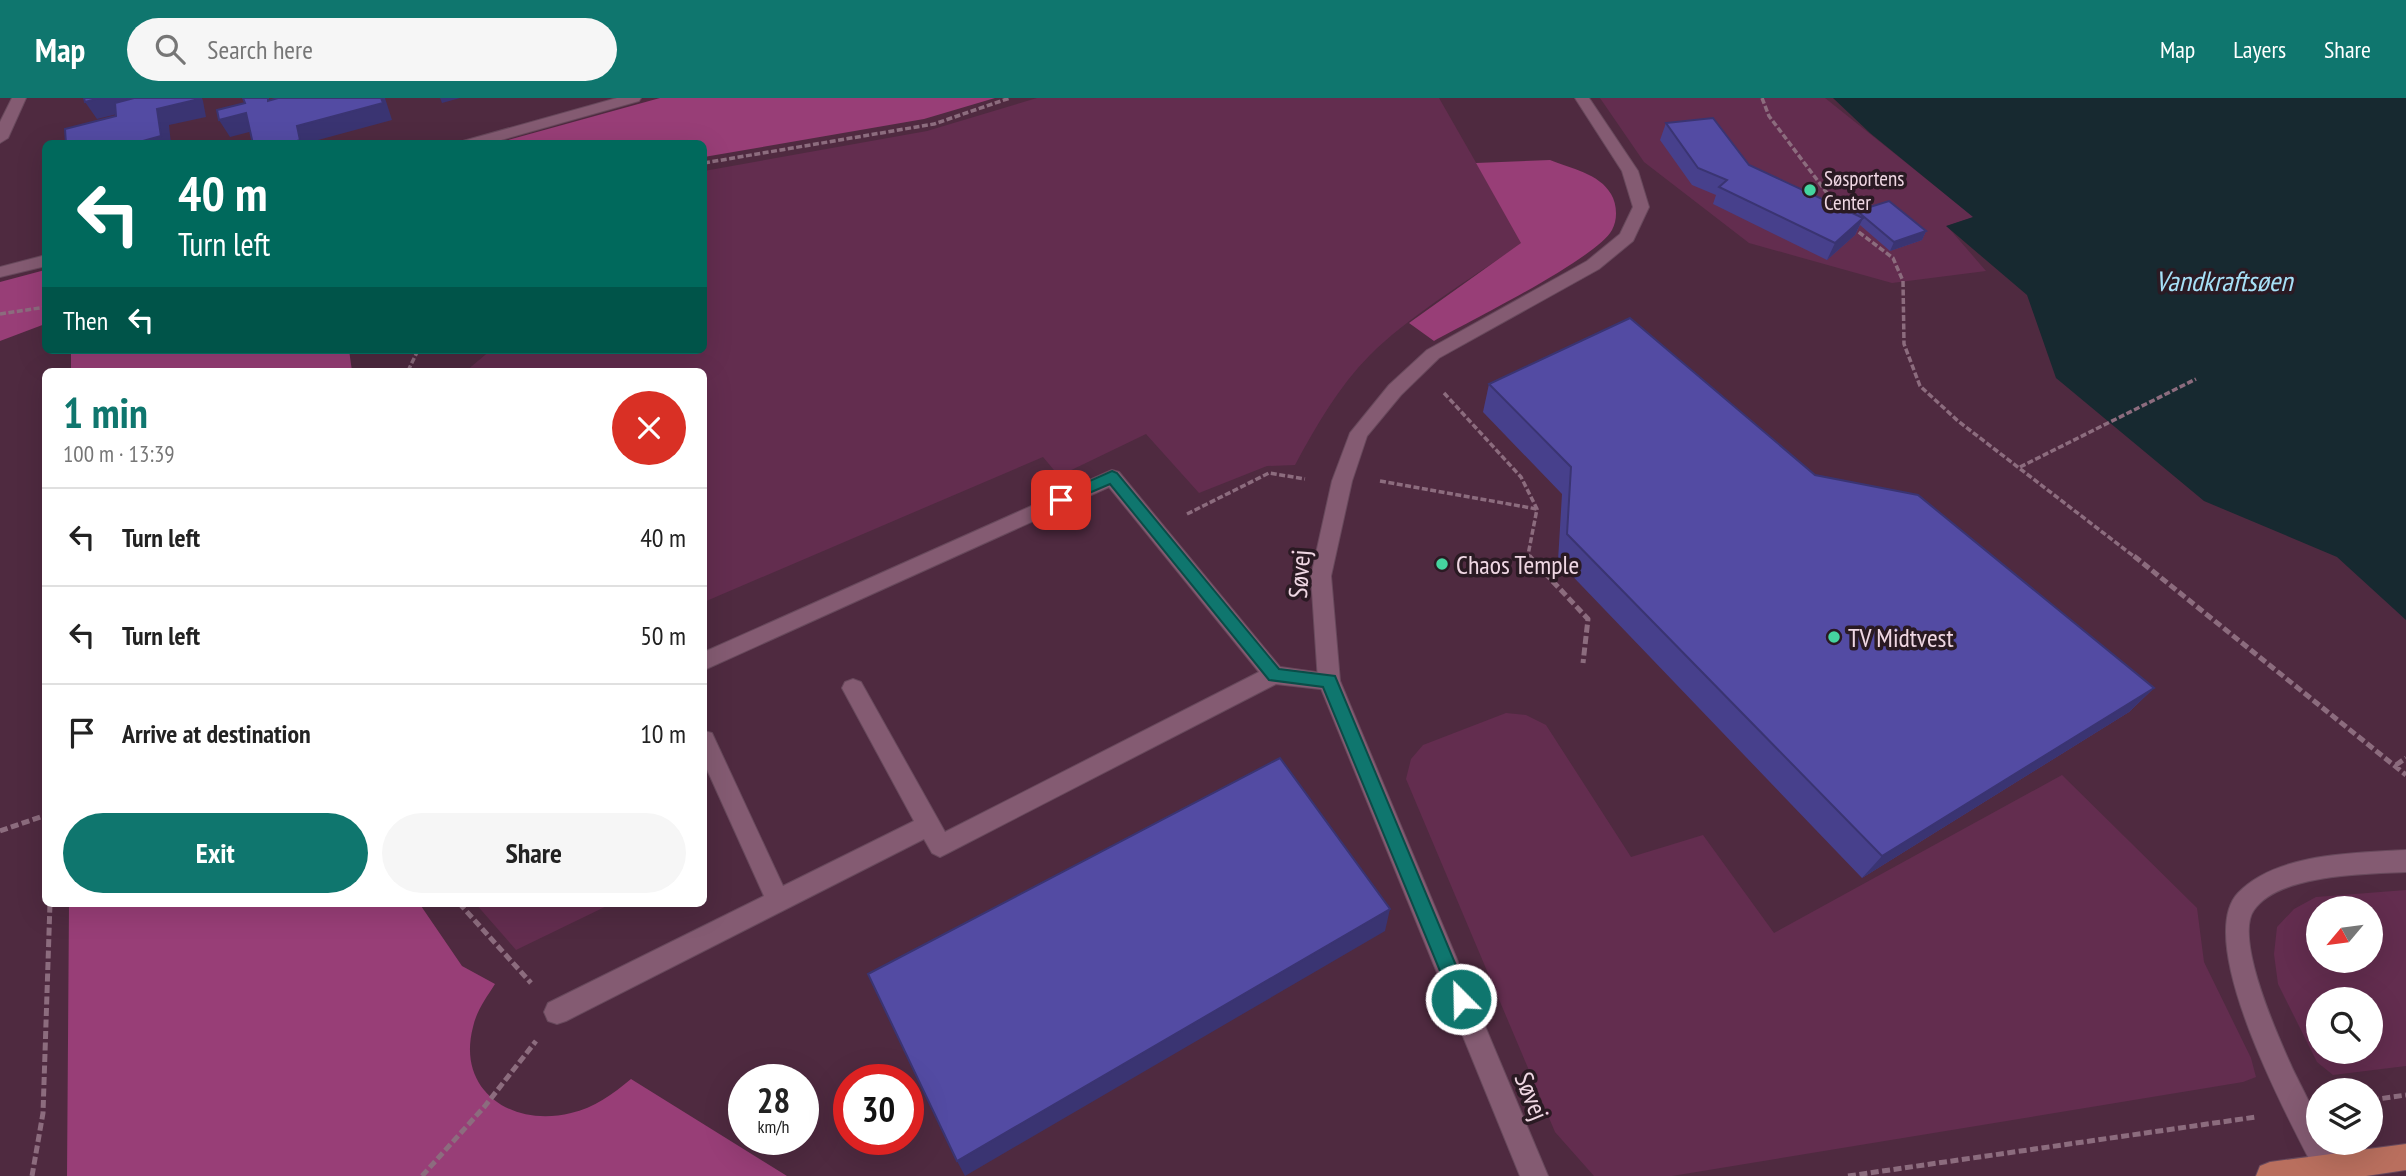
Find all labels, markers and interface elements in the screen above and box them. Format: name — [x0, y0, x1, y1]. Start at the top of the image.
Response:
search box — [127, 18, 617, 81]
text: Map — [35, 28, 85, 71]
icon: search — [151, 30, 189, 68]
text: Search here — [207, 33, 313, 66]
text: Map — [2160, 34, 2195, 65]
text: Layers — [2233, 34, 2286, 65]
text: Share — [2324, 34, 2371, 65]
text: 40 m — [178, 161, 267, 225]
place label: Søsportens Center — [1824, 165, 1904, 216]
icon: left — [63, 168, 154, 259]
marker: Søsportens Center — [1802, 182, 1818, 198]
text: Turn left — [178, 223, 270, 265]
water label: Vandkraftsøen — [2155, 262, 2294, 299]
icon: left — [122, 301, 160, 339]
text: Then — [63, 304, 108, 337]
text: 1 min — [63, 385, 148, 440]
button: close — [612, 391, 686, 465]
text: 100 m · 13:39 — [63, 439, 175, 468]
pin — [1031, 470, 1091, 530]
icon: arrive — [1042, 481, 1080, 519]
icon: left — [63, 518, 101, 556]
text: Turn left — [122, 521, 200, 554]
text: 40 m — [640, 521, 686, 554]
place label: Chaos Temple — [1456, 548, 1579, 581]
street label: Søvej — [1281, 549, 1317, 599]
marker: Chaos Temple — [1434, 556, 1450, 572]
icon: left — [63, 616, 101, 654]
text: Turn left — [122, 619, 200, 652]
text: 50 m — [640, 619, 686, 652]
place label: TV Midtvest — [1848, 621, 1954, 654]
marker: TV Midtvest — [1826, 629, 1842, 645]
icon: arrive — [63, 714, 101, 752]
text: Arrive at destination — [122, 717, 311, 750]
text: 10 m — [640, 717, 686, 750]
button: Exit — [63, 813, 368, 893]
button: Share — [382, 813, 686, 893]
north arrow — [2306, 896, 2384, 973]
map controls — [2306, 896, 2383, 1155]
position arrow — [1424, 962, 1498, 1036]
button: search — [2306, 987, 2383, 1064]
speed limit sign: 30 — [833, 1064, 924, 1155]
street label: Søvej — [1508, 1067, 1556, 1125]
text: 28 — [757, 1077, 790, 1123]
button: layers — [2306, 1078, 2383, 1155]
text: km/h — [758, 1115, 789, 1138]

